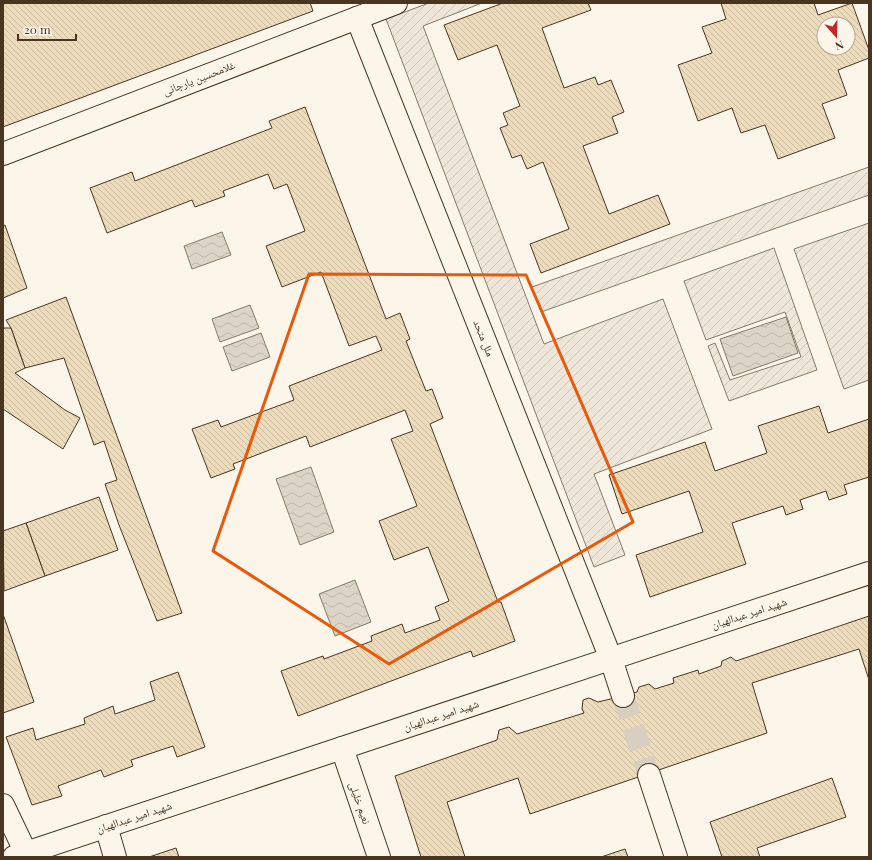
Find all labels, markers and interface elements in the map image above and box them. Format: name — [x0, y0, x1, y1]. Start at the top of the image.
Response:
scale bar — [18, 16, 76, 42]
north arrow — [816, 16, 856, 56]
text: 20 m — [24, 21, 51, 37]
text: N — [833, 37, 846, 54]
street label: غلامحسین یارجانی — [161, 57, 237, 98]
street label: ملل متحد — [470, 317, 499, 358]
street label: شهید امیر عبدالهیان — [709, 593, 788, 632]
street label: شهید امیر عبدالهیان — [401, 695, 480, 734]
street label: نعیم خلیلی — [345, 780, 375, 826]
street label: شهید امیر عبدالهیان — [94, 797, 173, 836]

